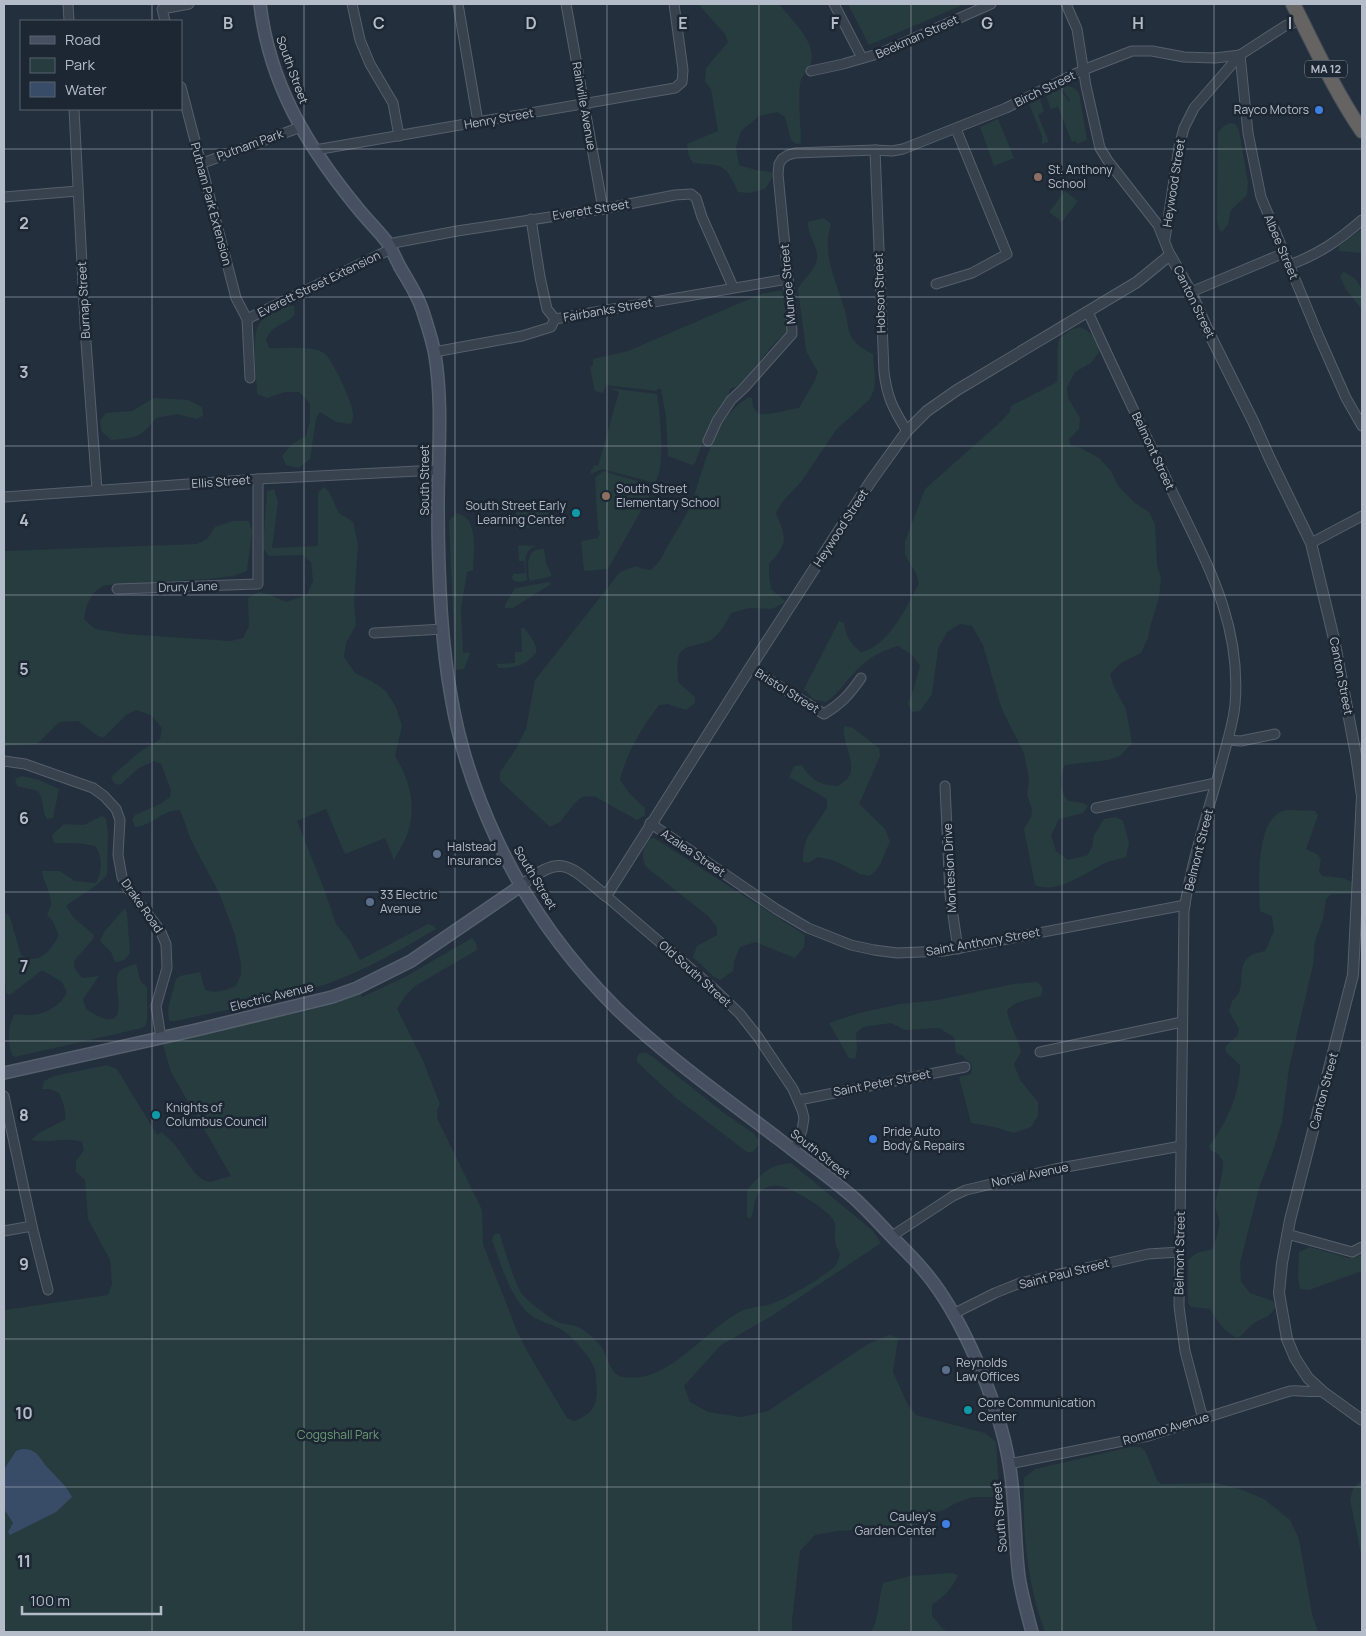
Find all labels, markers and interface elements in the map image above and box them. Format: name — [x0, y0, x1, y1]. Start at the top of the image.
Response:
street label: Beekman Street — [873, 11, 961, 62]
text: B — [223, 12, 233, 34]
text: C — [373, 12, 385, 34]
text: D — [525, 12, 537, 34]
text: E — [678, 12, 688, 34]
text: F — [831, 12, 840, 34]
text: G — [981, 12, 993, 34]
text: H — [1132, 12, 1144, 34]
text: I — [1288, 12, 1292, 34]
legend — [20, 20, 182, 110]
text: Road — [65, 29, 101, 50]
street label: South Street — [272, 33, 313, 106]
text: Park — [65, 54, 95, 75]
street label: Rainville Avenue — [568, 61, 601, 151]
road number: MA 12 — [1305, 61, 1347, 78]
street label: Birch Street — [1011, 66, 1078, 111]
text: Water — [65, 79, 107, 100]
place label: Rayco Motors — [1234, 101, 1309, 118]
street label: Henry Street — [463, 104, 535, 133]
marker: Rayco Motors — [1313, 104, 1325, 116]
street label: Putnam Park — [214, 124, 286, 164]
street label: Heywood Street — [1158, 137, 1189, 228]
street label: Putnam Park Extension — [187, 140, 236, 267]
place label: St. Anthony School — [1048, 161, 1113, 192]
marker: St. Anthony School — [1032, 171, 1044, 183]
street label: Everett Street — [551, 195, 631, 224]
text: 2 — [19, 212, 29, 234]
street label: Albee Street — [1260, 212, 1303, 282]
street label: Munroe Street — [776, 243, 799, 325]
street label: Everett Street Extension — [254, 246, 383, 321]
street label: Hobson Street — [870, 252, 889, 334]
street label: Burnap Street — [73, 261, 94, 339]
street label: Canton Street — [1170, 263, 1219, 341]
street label: Fairbanks Street — [562, 293, 654, 326]
text: 3 — [19, 361, 29, 383]
street label: Belmont Street — [1128, 409, 1179, 493]
street label: South Street — [416, 444, 433, 516]
street label: Ellis Street — [191, 471, 251, 492]
place label: South Street Elementary School — [616, 480, 719, 511]
street label: Heywood Street — [809, 485, 872, 570]
marker: South Street Elementary School — [600, 490, 612, 502]
place label: South Street Early Learning Center — [465, 497, 567, 528]
marker: South Street Early Learning Center — [570, 507, 582, 519]
text: 4 — [19, 509, 29, 531]
street label: Drury Lane — [158, 577, 218, 596]
street label: Canton Street — [1326, 636, 1357, 716]
text: 5 — [19, 658, 29, 680]
street label: Bristol Street — [752, 664, 823, 717]
text: 6 — [19, 807, 29, 829]
street label: Belmont Street — [1180, 807, 1217, 893]
street label: Montesion Drive — [939, 823, 960, 913]
street label: Azalea Street — [658, 825, 729, 881]
place label: Halstead Insurance — [447, 838, 502, 869]
street label: South Street — [510, 843, 561, 913]
marker: Halstead Insurance — [431, 848, 443, 860]
street label: Drake Road — [118, 875, 167, 936]
place label: 33 Electric Avenue — [380, 886, 438, 917]
marker: 33 Electric Avenue — [364, 896, 376, 908]
street label: Saint Anthony Street — [924, 923, 1042, 960]
street label: Old South Street — [655, 936, 735, 1011]
text: 7 — [20, 955, 28, 977]
street label: Electric Avenue — [228, 978, 315, 1015]
street label: Canton Street — [1305, 1050, 1342, 1131]
street label: Saint Peter Street — [832, 1065, 932, 1100]
place label: Knights of Columbus Council — [166, 1099, 267, 1130]
text: 8 — [19, 1104, 29, 1126]
marker: Knights of Columbus Council — [150, 1109, 162, 1121]
place label: Pride Auto Body & Repairs — [883, 1123, 965, 1154]
street label: South Street — [787, 1125, 854, 1182]
marker: Pride Auto Body & Repairs — [867, 1133, 879, 1145]
street label: Norval Avenue — [990, 1158, 1070, 1191]
street label: Belmont Street — [1170, 1211, 1189, 1295]
text: 9 — [19, 1253, 29, 1275]
street label: Saint Paul Street — [1017, 1254, 1111, 1293]
place label: Reynolds Law Offices — [956, 1354, 1020, 1385]
marker: Reynolds Law Offices — [940, 1364, 952, 1376]
place label: Core Communication Center — [978, 1394, 1096, 1425]
text: 10 — [15, 1402, 33, 1424]
marker: Core Communication Center — [962, 1404, 974, 1416]
street label: Romano Avenue — [1121, 1408, 1211, 1449]
park label: Coggshall Park — [297, 1426, 380, 1443]
street label: South Street — [988, 1481, 1011, 1553]
place label: Cauley's Garden Center — [855, 1508, 937, 1539]
marker: Cauley's Garden Center — [940, 1518, 952, 1530]
text: 11 — [17, 1550, 31, 1572]
scale bar — [22, 1584, 161, 1616]
text: 100 m — [30, 1590, 70, 1611]

